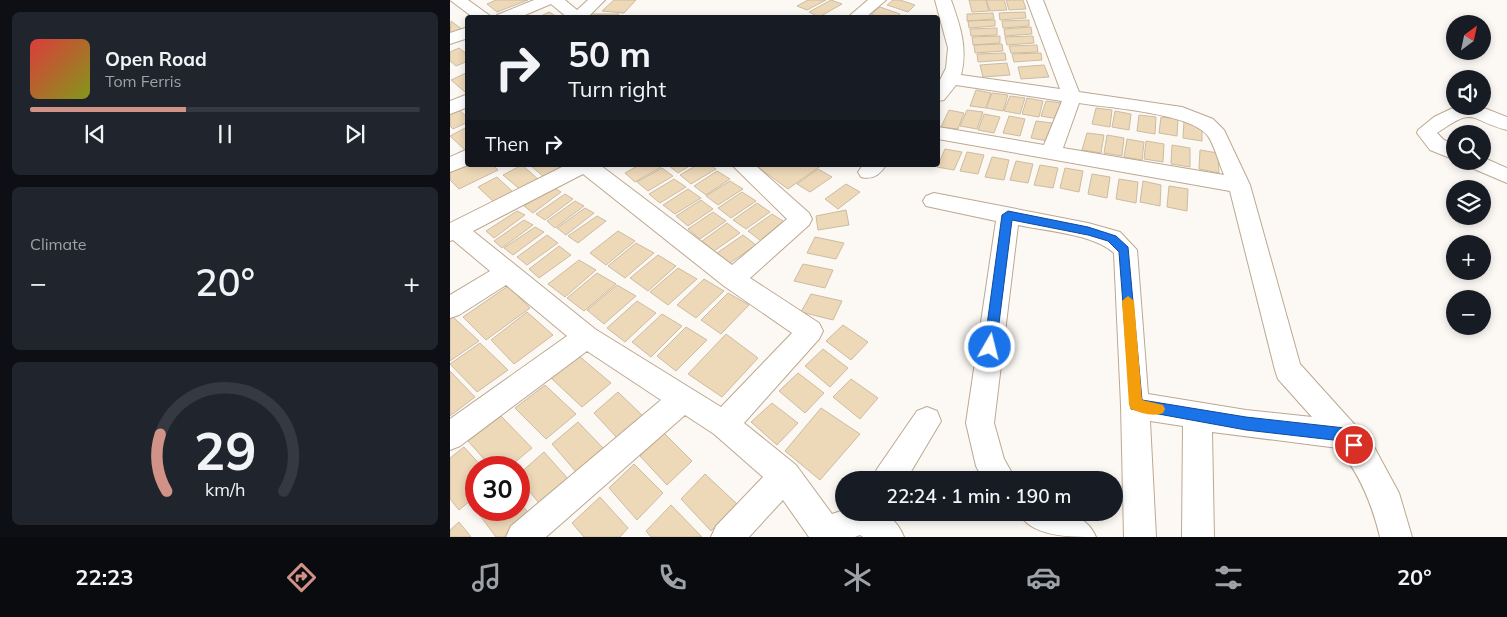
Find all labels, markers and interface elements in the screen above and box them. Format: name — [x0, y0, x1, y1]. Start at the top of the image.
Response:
north arrow — [1446, 15, 1491, 60]
map controls — [1446, 15, 1491, 335]
text: 50 m — [568, 32, 651, 76]
icon: right — [485, 35, 550, 100]
text: Open Road — [105, 47, 207, 71]
button: sound — [1446, 70, 1491, 115]
text: Tom Ferris — [105, 71, 182, 91]
text: Turn right — [568, 75, 666, 103]
icon: previous — [81, 120, 109, 148]
icon: pause — [211, 120, 239, 148]
icon: next — [341, 120, 369, 148]
button: search — [1446, 125, 1491, 170]
icon: right — [539, 130, 567, 158]
text: Then — [485, 132, 529, 156]
button: layers — [1446, 180, 1491, 225]
text: Climate — [30, 234, 86, 254]
button: + — [1446, 235, 1491, 280]
text: 20° — [195, 258, 255, 306]
text: − — [30, 265, 47, 300]
text: + — [403, 265, 420, 300]
button: − — [1446, 290, 1491, 335]
position arrow — [963, 320, 1015, 372]
text: 29 — [194, 418, 256, 483]
pin — [1333, 424, 1375, 466]
icon: arrive — [1340, 431, 1368, 459]
speed limit sign: 30 — [465, 456, 530, 521]
text: km/h — [205, 478, 245, 500]
text: 22:24 · 1 min · 190 m — [886, 484, 1072, 508]
icon: directions — [284, 560, 319, 595]
icon: music — [469, 560, 504, 595]
icon: phone — [655, 560, 690, 595]
icon: climate — [840, 560, 875, 595]
icon: car — [1026, 560, 1061, 595]
icon: filters — [1211, 560, 1246, 595]
text: 22:23 — [75, 563, 134, 591]
text: 20° — [1397, 563, 1432, 591]

